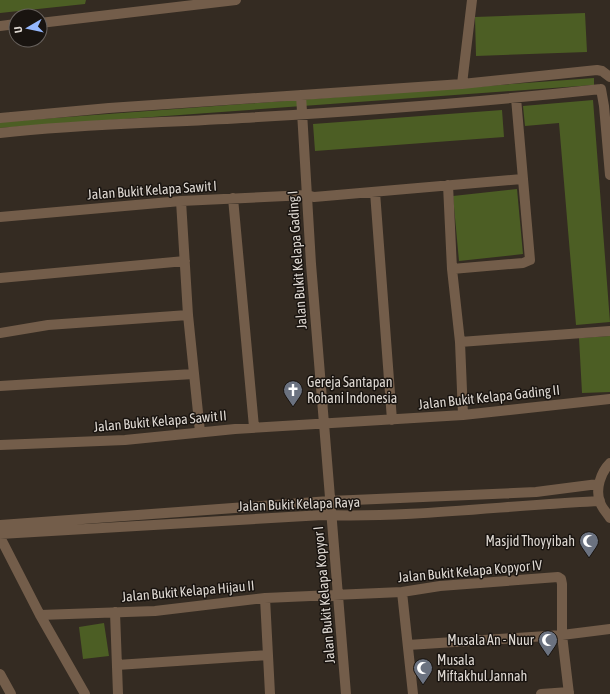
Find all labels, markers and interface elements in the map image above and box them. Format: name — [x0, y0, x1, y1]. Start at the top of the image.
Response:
north arrow — [8, 8, 48, 48]
text: U — [12, 25, 25, 34]
street label: Jalan Bukit Kelapa Sawit I — [87, 177, 217, 203]
street label: Jalan Bukit Kelapa Gading I — [284, 190, 310, 330]
place label: Gereja Santapan Rohani Indonesia — [307, 374, 397, 406]
church icon: Gereja Santapan Rohani Indonesia — [282, 379, 304, 407]
street label: Jalan Bukit Kelapa Gading II — [417, 382, 561, 412]
street label: Jalan Bukit Kelapa Sawit II — [93, 407, 227, 435]
street label: Jalan Bukit Kelapa Raya — [238, 494, 360, 514]
street label: Jalan Bukit Kelapa Kopyor I — [310, 526, 338, 664]
mosque icon: Masjid Thoyyibah — [578, 530, 600, 558]
place label: Masjid Thoyyibah — [485, 533, 575, 549]
street label: Jalan Bukit Kelapa Kopyor IV — [397, 557, 543, 585]
street label: Jalan Bukit Kelapa Hijau II — [121, 577, 255, 605]
mosque icon: Musala An - Nuur — [537, 629, 559, 657]
place label: Musala An - Nuur — [447, 632, 535, 648]
place label: Musala Miftakhul Jannah — [437, 652, 527, 684]
mosque icon: Musala Miftakhul Jannah — [412, 657, 434, 685]

